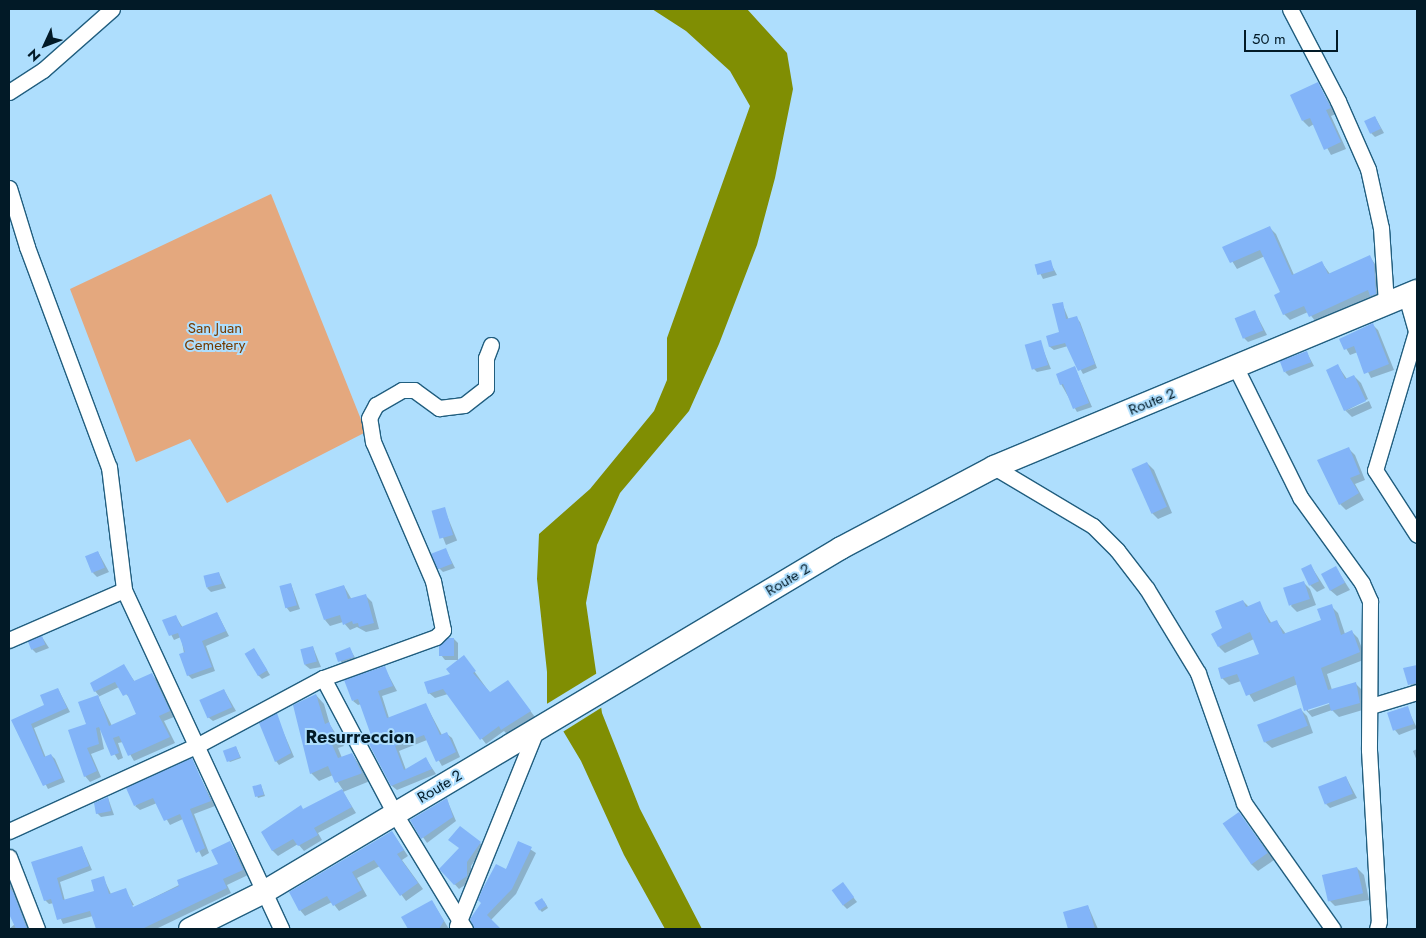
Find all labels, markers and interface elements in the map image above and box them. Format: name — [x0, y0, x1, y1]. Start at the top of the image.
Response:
north arrow — [20, 20, 70, 70]
scale bar — [1246, 20, 1340, 52]
text: 50 m — [1252, 28, 1286, 50]
text: N — [23, 44, 45, 66]
park label: San Juan Cemetery — [185, 319, 245, 354]
street label: Route 2 — [1126, 385, 1178, 419]
street label: Route 2 — [762, 560, 814, 600]
district label: Resurreccion — [305, 726, 415, 748]
street label: Route 2 — [414, 767, 466, 807]

